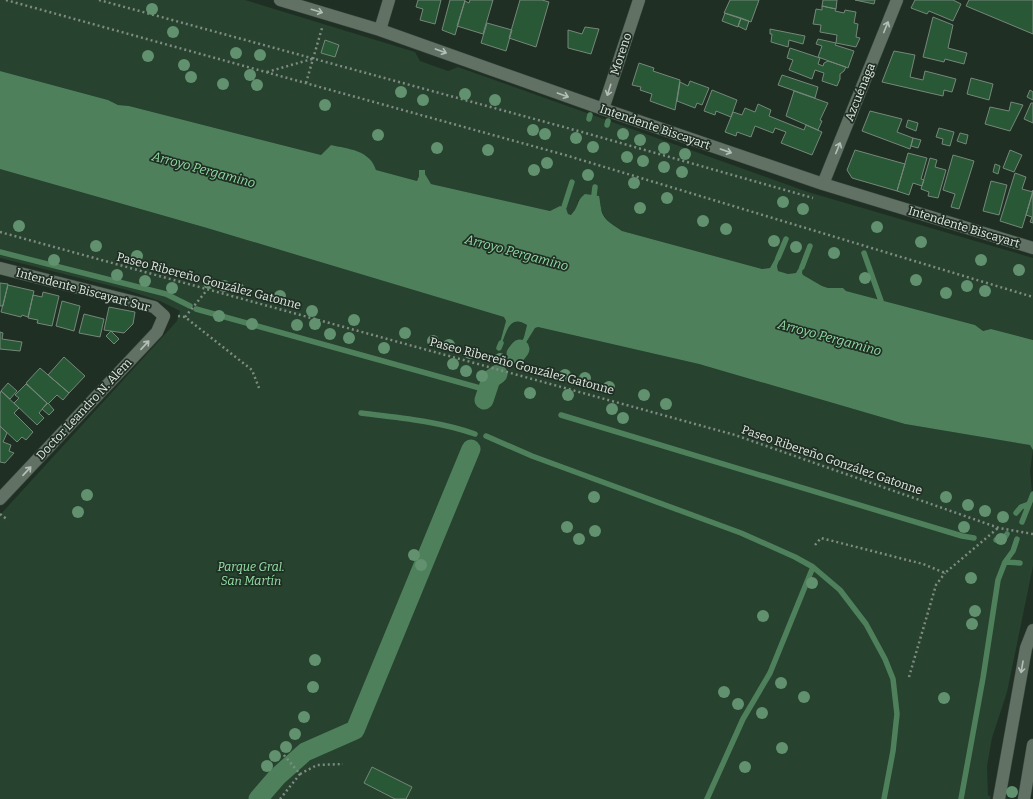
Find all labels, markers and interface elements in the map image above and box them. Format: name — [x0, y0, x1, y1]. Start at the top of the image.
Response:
one-way arrow — [310, 8, 323, 15]
one-way arrow — [883, 21, 891, 33]
street label: Moreno — [608, 31, 634, 77]
one-way arrow — [434, 48, 446, 56]
street label: Azcuénaga — [842, 61, 878, 123]
one-way arrow — [605, 84, 612, 97]
one-way arrow — [557, 91, 569, 99]
street label: Intendente Biscayart — [598, 102, 713, 153]
one-way arrow — [835, 142, 842, 154]
one-way arrow — [719, 147, 731, 155]
water label: Arroyo Pergamino — [150, 148, 257, 190]
street label: Intendente Biscayart — [907, 203, 1022, 251]
water label: Arroyo Pergamino — [463, 231, 570, 273]
street label: Paseo Ribereño González Gatonne — [115, 250, 303, 312]
street label: Intendente Biscayart Sur — [15, 265, 152, 315]
water label: Arroyo Pergamino — [776, 316, 883, 358]
street label: Paseo Ribereño González Gatonne — [428, 335, 616, 397]
one-way arrow — [140, 341, 149, 351]
street label: Doctor Leandro N. Alem — [33, 355, 135, 462]
street label: Paseo Ribereño González Gatonne — [740, 422, 924, 498]
one-way arrow — [22, 465, 31, 476]
park label: Parque Gral. San Martín — [217, 560, 285, 588]
one-way arrow — [1018, 660, 1026, 673]

